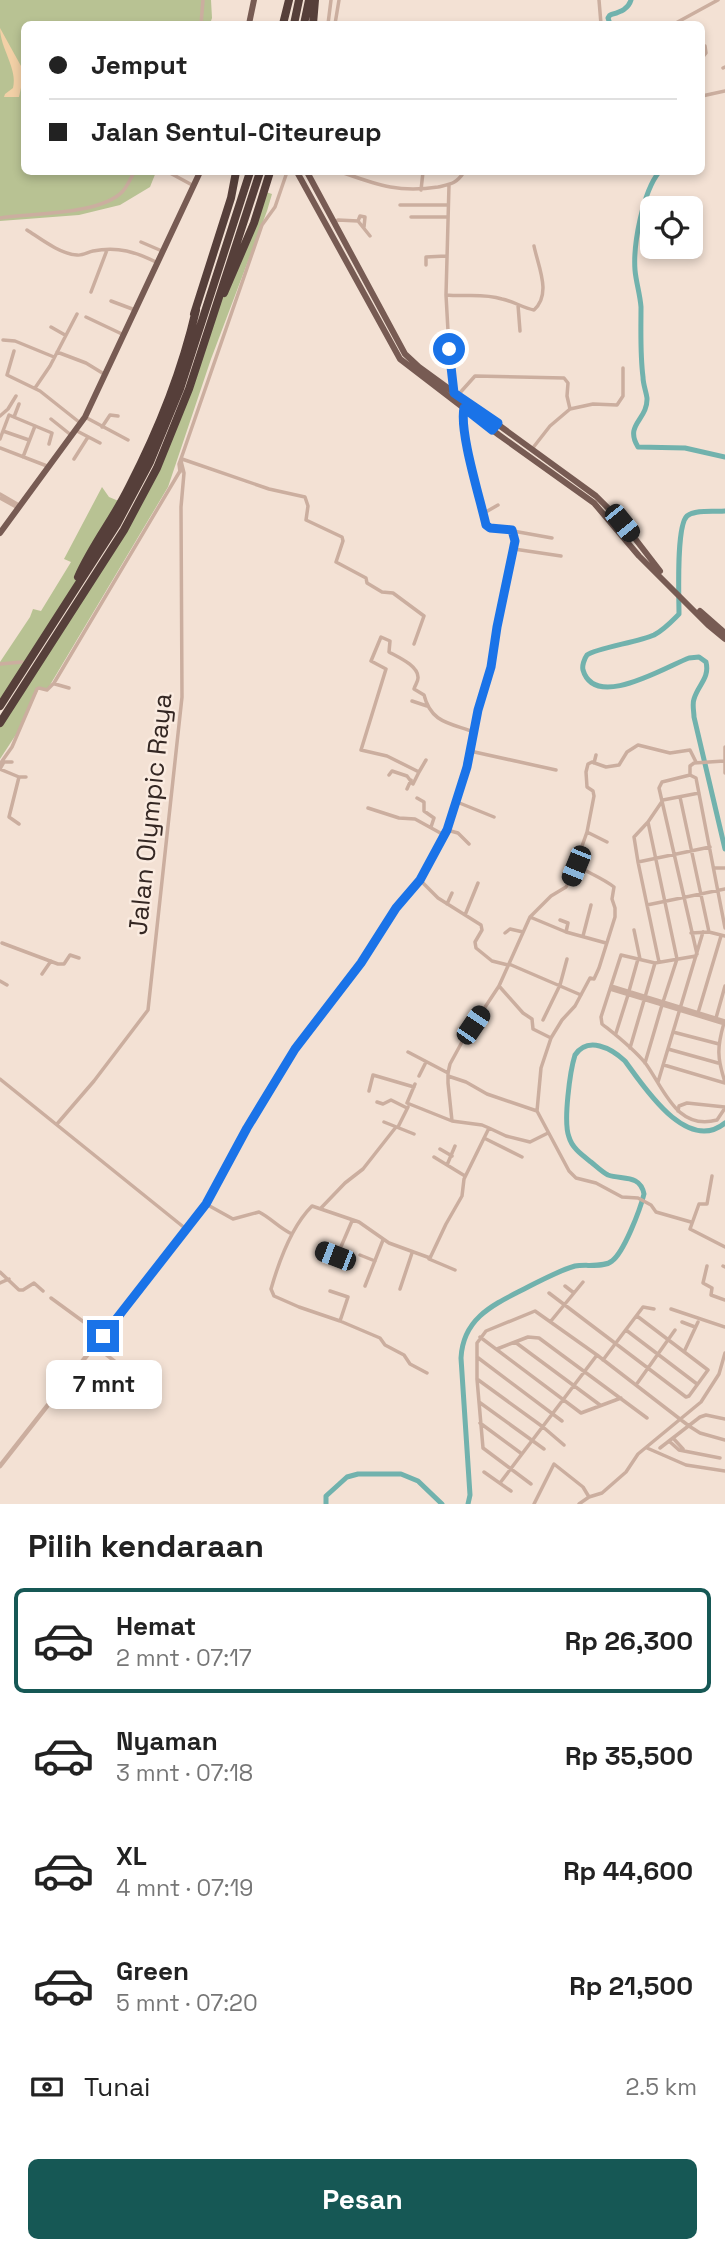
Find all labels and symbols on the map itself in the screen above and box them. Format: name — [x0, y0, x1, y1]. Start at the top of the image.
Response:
route start — [433, 333, 465, 365]
car — [601, 500, 644, 546]
street label: Jalan Olympic Raya — [120, 691, 180, 937]
car — [559, 843, 594, 889]
car — [453, 1002, 494, 1048]
car — [312, 1239, 359, 1273]
route end — [87, 1320, 119, 1352]
callout: 7 mnt — [45, 1360, 161, 1410]

